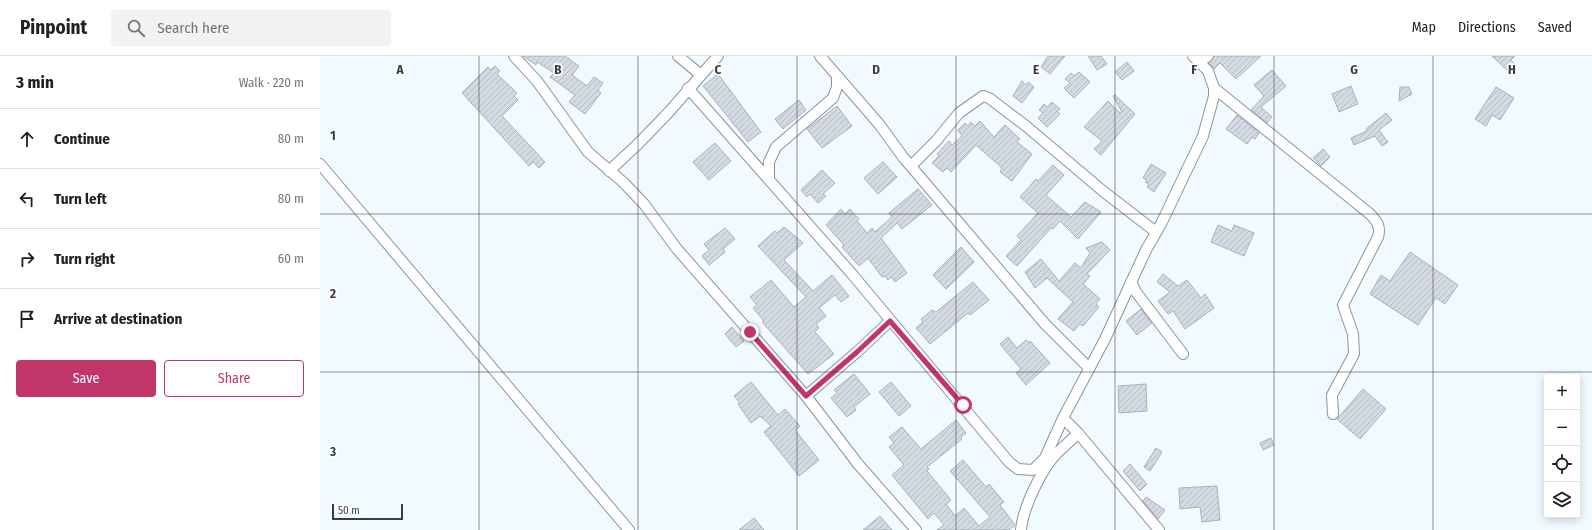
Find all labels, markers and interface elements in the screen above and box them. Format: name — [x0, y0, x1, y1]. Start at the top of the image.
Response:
search box — [111, 10, 391, 46]
text: Pinpoint — [20, 16, 87, 39]
icon: search — [125, 17, 147, 39]
text: Search here — [157, 19, 230, 37]
text: Map — [1412, 19, 1436, 36]
text: Directions — [1458, 19, 1516, 36]
text: Saved — [1538, 19, 1572, 36]
text: A — [395, 62, 404, 77]
text: B — [554, 62, 562, 77]
text: C — [715, 62, 722, 77]
text: D — [872, 62, 880, 77]
text: E — [1033, 62, 1039, 77]
text: F — [1191, 62, 1197, 77]
text: G — [1350, 62, 1358, 77]
text: H — [1508, 62, 1516, 77]
text: 3 min — [16, 72, 54, 93]
text: Walk · 220 m — [239, 75, 304, 90]
icon: ahead — [16, 128, 38, 150]
text: 1 — [330, 128, 336, 143]
text: Continue — [54, 130, 110, 148]
text: 80 m — [278, 131, 304, 146]
icon: left — [16, 188, 38, 210]
text: Turn left — [54, 190, 107, 208]
text: 80 m — [278, 191, 304, 206]
icon: right — [16, 248, 38, 270]
text: Turn right — [54, 250, 115, 268]
text: 60 m — [278, 251, 304, 266]
text: 2 — [329, 286, 336, 301]
icon: arrive — [16, 308, 38, 330]
text: Arrive at destination — [54, 310, 182, 328]
route end — [741, 323, 759, 341]
button: Save — [16, 360, 156, 397]
button: Share — [164, 360, 304, 397]
map controls — [1544, 374, 1580, 518]
button: + — [1544, 374, 1580, 410]
route start — [954, 396, 972, 414]
button: − — [1544, 410, 1580, 446]
text: 3 — [329, 444, 336, 459]
button: locate — [1544, 446, 1580, 482]
button: layers — [1544, 482, 1580, 518]
scale bar — [332, 502, 403, 521]
text: 50 m — [338, 504, 360, 517]

